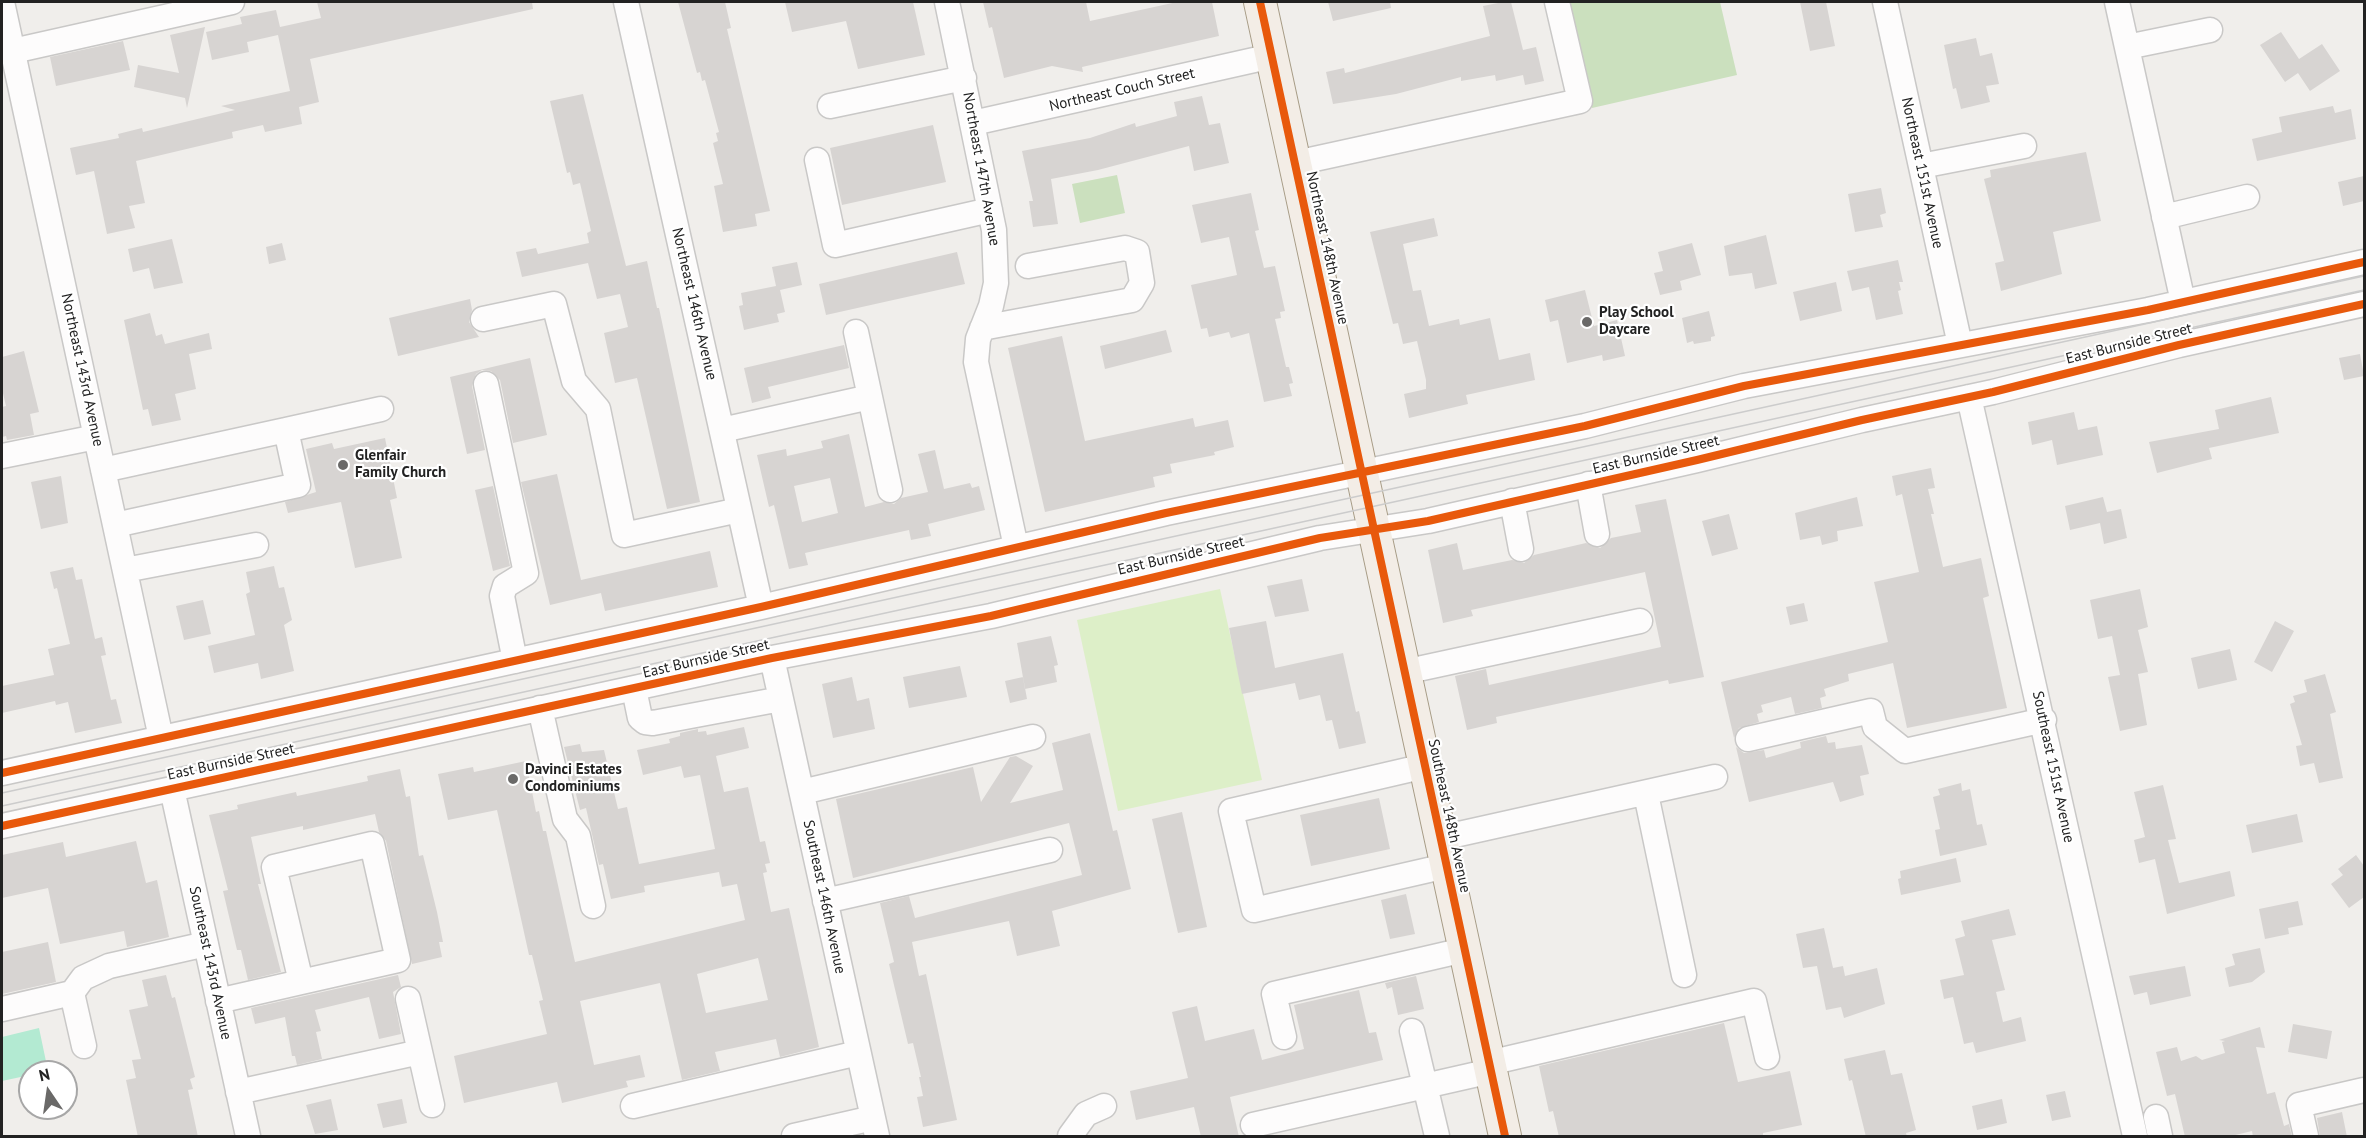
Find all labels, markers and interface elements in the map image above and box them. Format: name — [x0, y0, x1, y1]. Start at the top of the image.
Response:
street label: Northeast Couch Street — [1047, 64, 1197, 116]
street label: Northeast 147th Avenue — [959, 91, 1003, 247]
street label: Northeast 151st Avenue — [1897, 96, 1947, 250]
street label: Northeast 148th Avenue — [1302, 170, 1352, 326]
street label: Northeast 146th Avenue — [668, 226, 720, 382]
street label: Northeast 143rd Avenue — [57, 292, 107, 448]
place label: Play School Daycare — [1599, 304, 1674, 339]
marker: Play School Daycare — [1580, 315, 1594, 329]
street label: East Burnside Street — [2064, 320, 2194, 368]
street label: East Burnside Street — [1591, 432, 1721, 478]
place label: Glenfair Family Church — [355, 447, 446, 482]
marker: Glenfair Family Church — [336, 458, 350, 472]
street label: East Burnside Street — [1116, 533, 1246, 579]
street label: East Burnside Street — [641, 636, 771, 682]
street label: Southeast 151st Avenue — [2028, 690, 2078, 844]
street label: Southeast 148th Avenue — [1424, 738, 1474, 894]
street label: East Burnside Street — [166, 740, 296, 784]
place label: Davinci Estates Condominiums — [525, 761, 622, 796]
marker: Davinci Estates Condominiums — [506, 772, 520, 786]
street label: Southeast 146th Avenue — [799, 819, 849, 975]
street label: Southeast 143rd Avenue — [185, 885, 235, 1041]
north arrow — [18, 1060, 78, 1120]
text: N — [37, 1063, 52, 1085]

